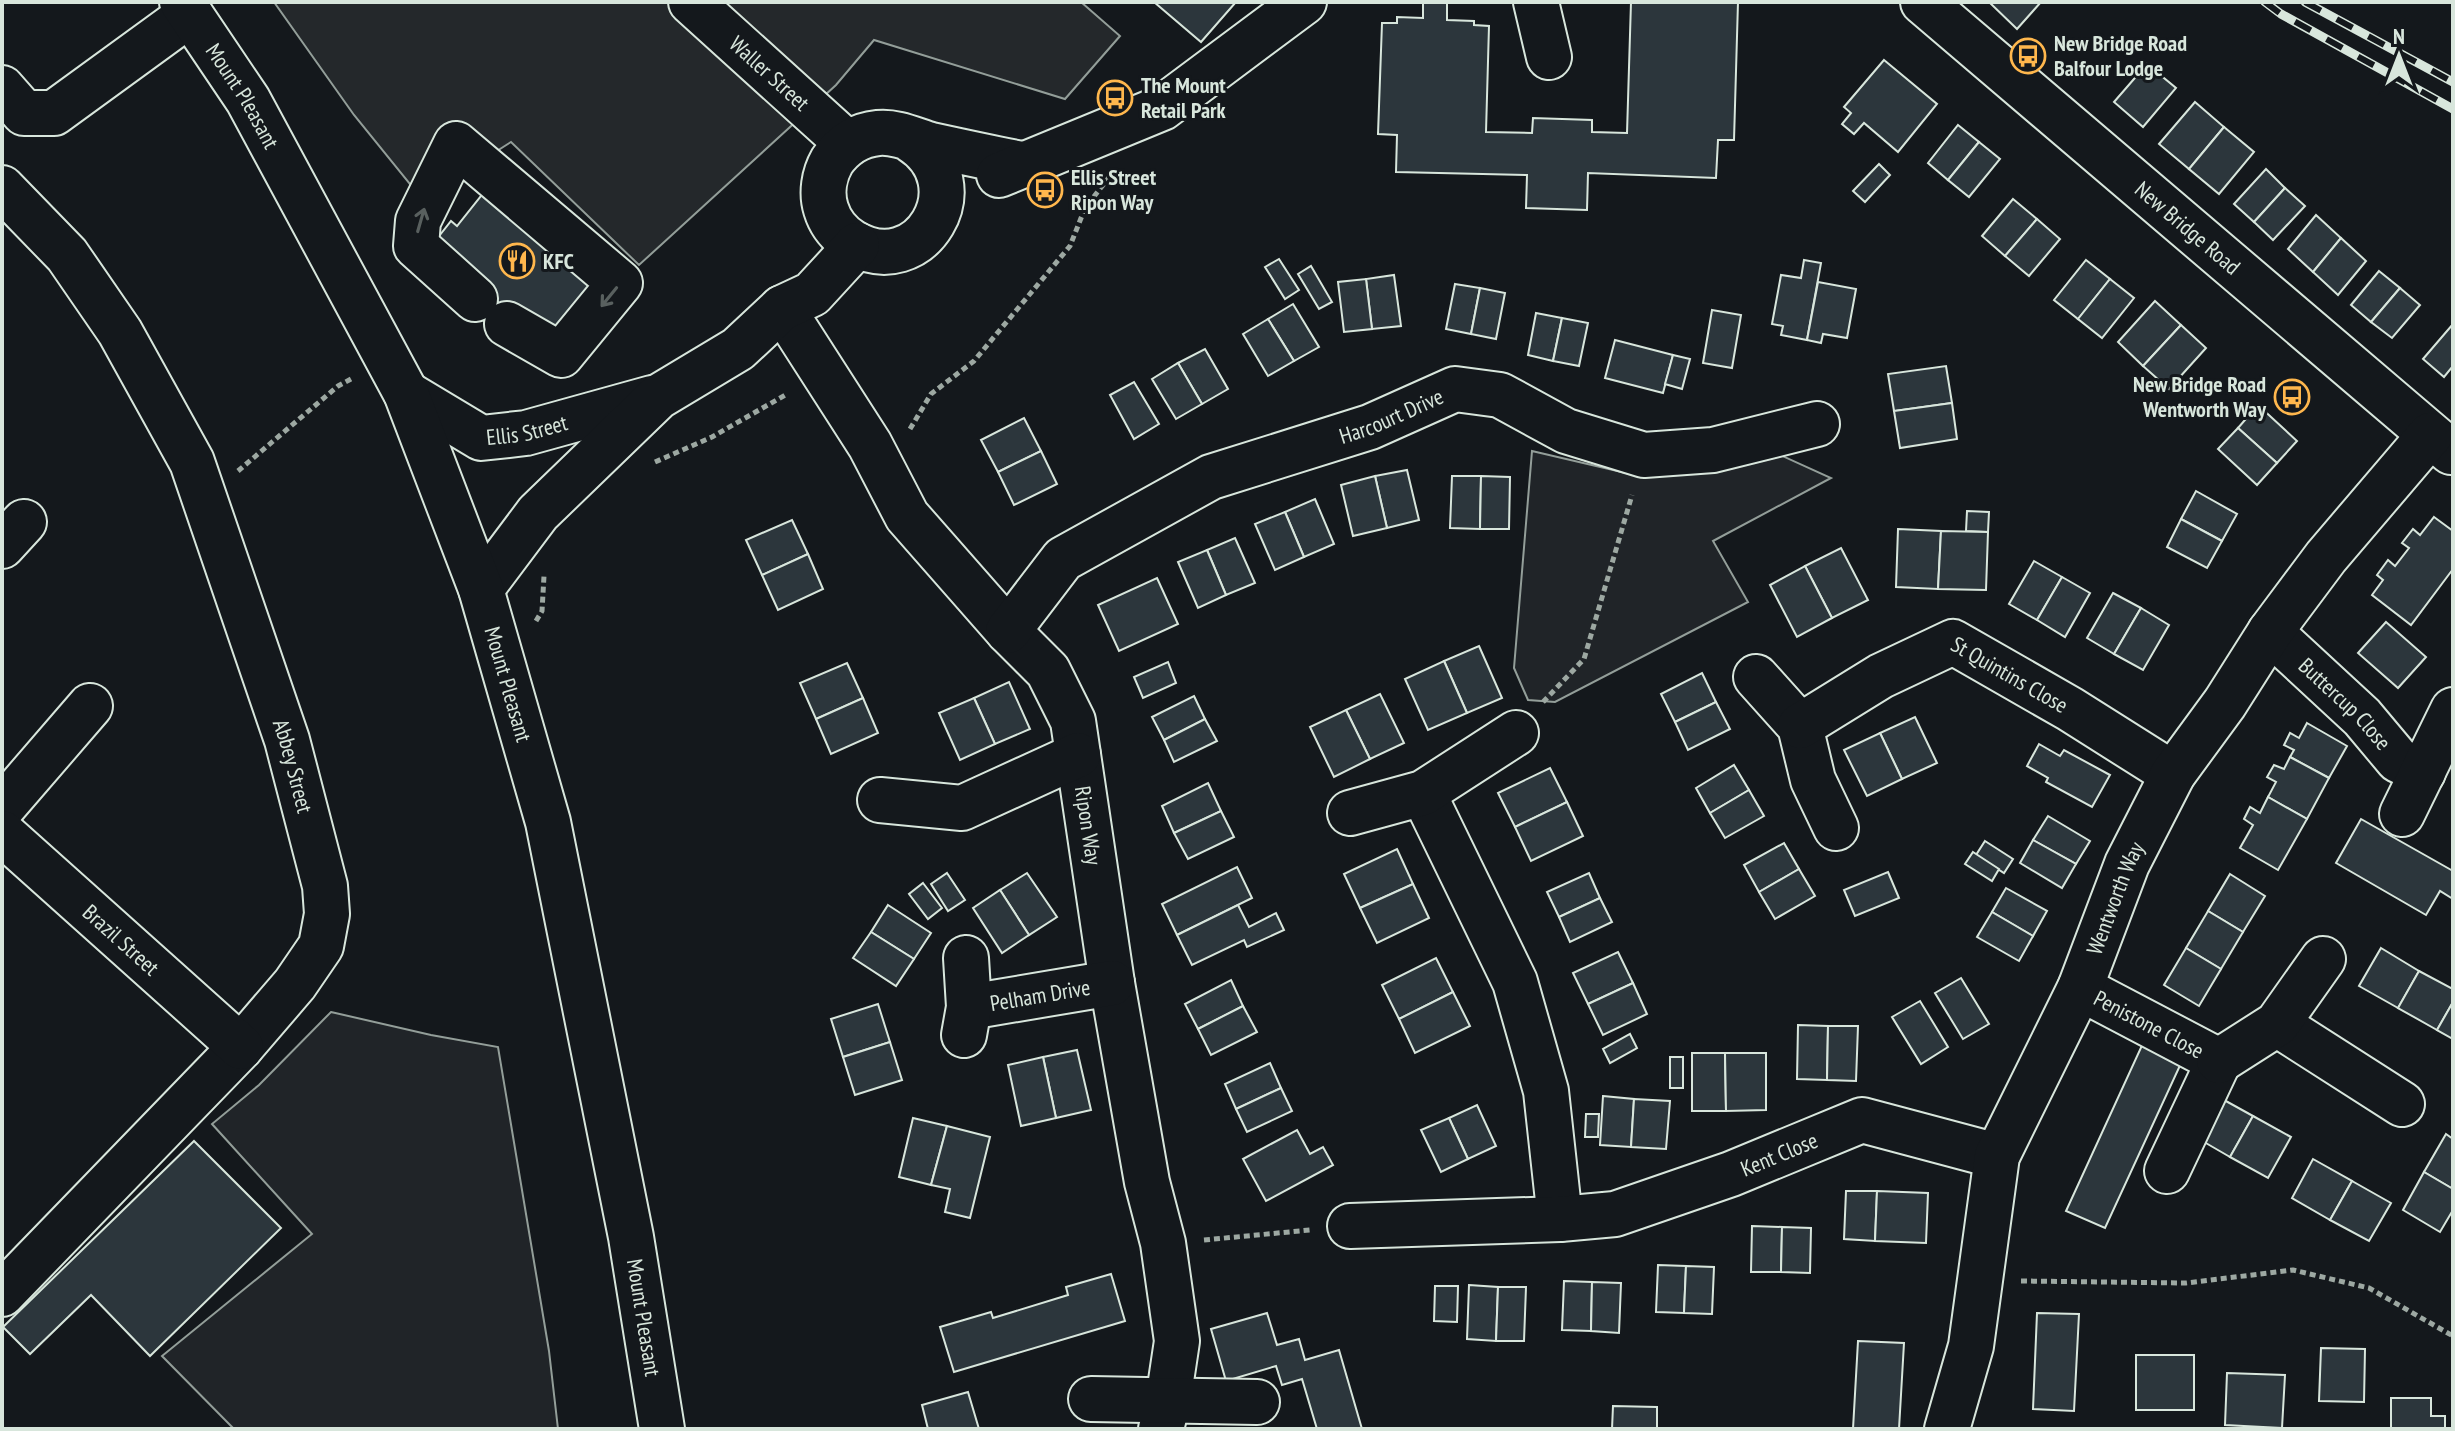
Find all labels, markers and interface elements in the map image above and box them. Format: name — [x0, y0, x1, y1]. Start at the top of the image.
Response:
north arrow — [2359, 16, 2439, 96]
text: N — [2393, 22, 2405, 50]
place label: New Bridge Road Balfour Lodge — [2054, 29, 2187, 82]
street label: Waller Street — [724, 30, 816, 117]
bus stop icon: New Bridge Road Balfour Lodge — [2009, 37, 2047, 75]
street label: Mount Pleasant — [200, 38, 286, 153]
place label: The Mount Retail Park — [1141, 71, 1226, 124]
bus stop icon: The Mount Retail Park — [1096, 79, 1134, 117]
place label: Ellis Street Ripon Way — [1071, 163, 1157, 216]
bus stop icon: Ellis Street Ripon Way — [1026, 171, 1064, 209]
street label: New Bridge Road — [2129, 175, 2246, 280]
one-way arrow — [415, 208, 429, 233]
restaurant icon: KFC — [498, 242, 536, 280]
place label: KFC — [543, 247, 574, 275]
one-way arrow — [600, 286, 617, 307]
place label: New Bridge Road Wentworth Way — [2133, 370, 2267, 423]
bus stop icon: New Bridge Road Wentworth Way — [2273, 378, 2311, 416]
street label: Harcourt Drive — [1336, 382, 1448, 450]
street label: Ellis Street — [485, 408, 571, 451]
street label: Mount Pleasant — [479, 623, 538, 745]
street label: St Quintins Close — [1946, 630, 2073, 719]
street label: Buttercup Close — [2293, 652, 2398, 756]
street label: Abbey Street — [267, 715, 319, 816]
street label: Ripon Way — [1069, 784, 1108, 868]
street label: Wentworth Way — [2080, 836, 2150, 958]
street label: Brazil Street — [77, 898, 165, 981]
street label: Pelham Drive — [988, 973, 1092, 1017]
street label: Penistone Close — [2089, 984, 2209, 1065]
street label: Kent Close — [1736, 1126, 1822, 1183]
street label: Mount Pleasant — [621, 1257, 667, 1378]

